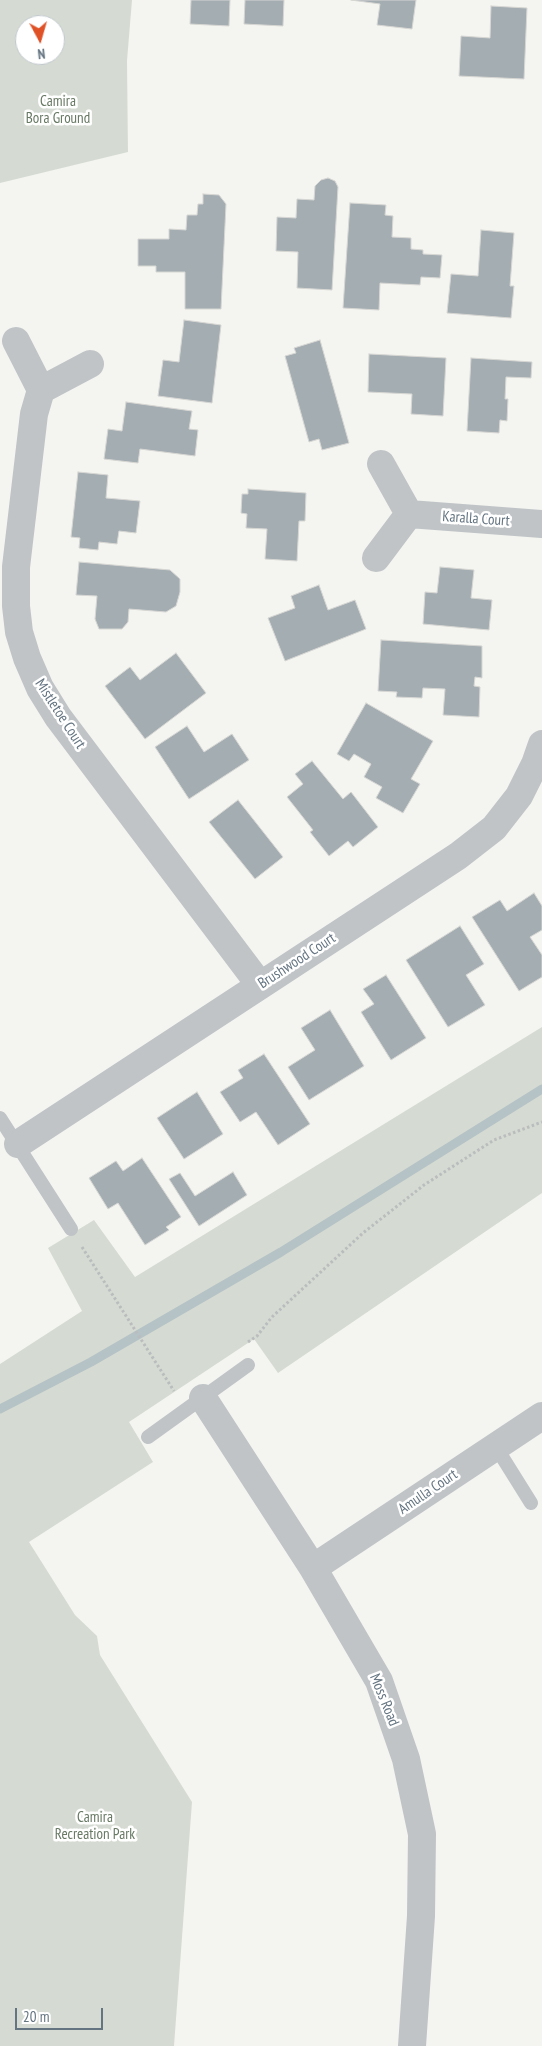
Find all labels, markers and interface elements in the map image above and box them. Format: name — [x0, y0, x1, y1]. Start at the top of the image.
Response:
north arrow — [15, 15, 65, 65]
text: N — [37, 45, 46, 63]
park label: Camira Bora Ground — [26, 93, 90, 128]
street label: Karalla Court — [442, 508, 510, 530]
street label: Mistletoe Court — [31, 676, 89, 752]
street label: Brushwood Court — [255, 929, 339, 993]
street label: Amulla Court — [395, 1466, 461, 1518]
street label: Moss Road — [365, 1671, 403, 1729]
park label: Camira Recreation Park — [55, 1809, 135, 1844]
scale bar — [18, 1998, 105, 2030]
text: 20 m — [23, 2007, 49, 2026]

